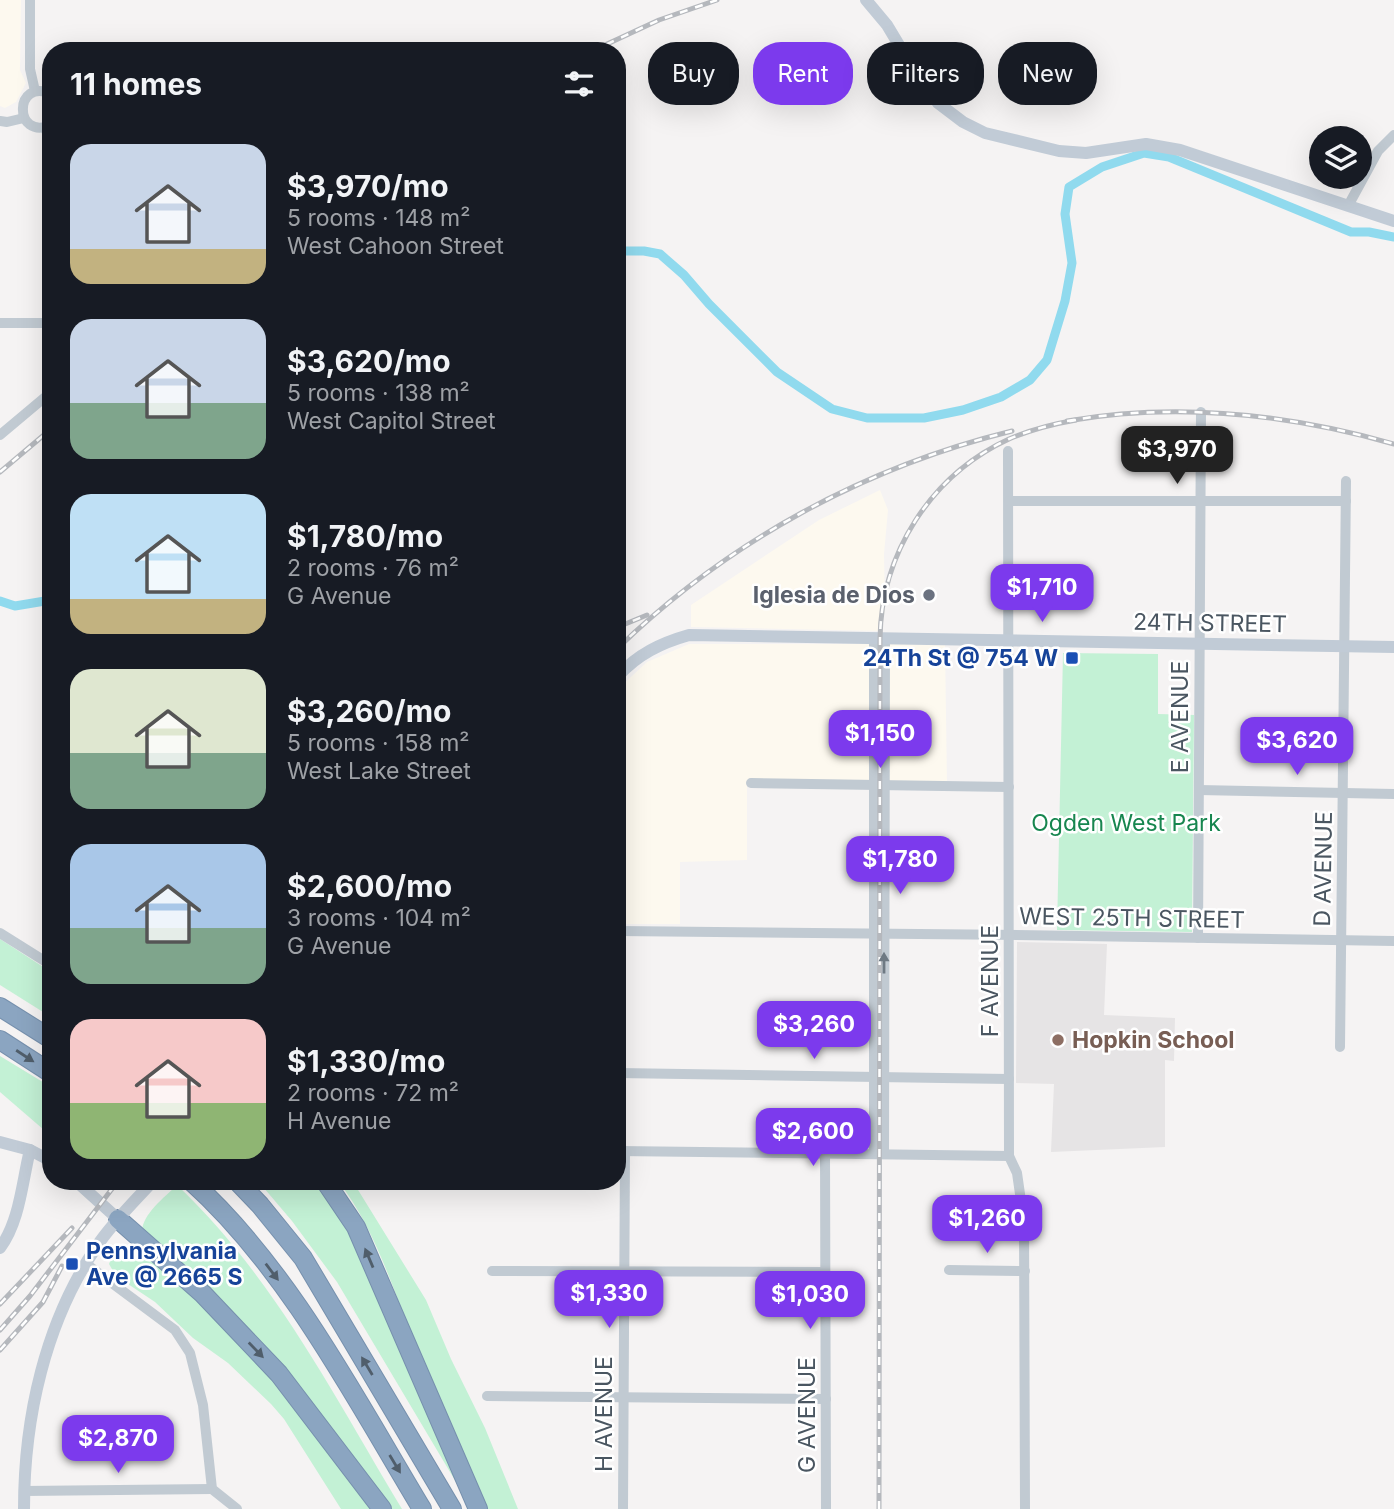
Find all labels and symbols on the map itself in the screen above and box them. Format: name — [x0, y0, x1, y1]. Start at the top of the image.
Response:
pin: $3,970 — [1120, 426, 1234, 486]
pin: $1,710 — [985, 564, 1099, 624]
place label: Iglesia de Dios — [753, 581, 915, 609]
marker: Iglesia de Dios — [921, 587, 937, 603]
street label: 24TH STREET — [1133, 608, 1287, 638]
place label: 24Th St @ 754 W — [863, 644, 1058, 672]
marker: 24Th St @ 754 W — [1064, 650, 1080, 666]
street label: E AVENUE — [1166, 661, 1194, 773]
pin: $1,150 — [823, 710, 937, 770]
pin: $3,620 — [1240, 718, 1354, 777]
park label: Ogden West Park — [1031, 809, 1221, 837]
street label: D AVENUE — [1308, 811, 1338, 927]
pin: $1,780 — [843, 836, 957, 896]
street label: WEST 25TH STREET — [1019, 902, 1245, 934]
street label: F AVENUE — [976, 925, 1004, 1037]
one-way arrow — [878, 952, 890, 974]
pin: $3,260 — [757, 1002, 871, 1061]
place label: Hopkin School — [1072, 1026, 1234, 1054]
marker: Hopkin School — [1050, 1032, 1066, 1048]
one-way arrow — [16, 1050, 35, 1063]
pin: $2,600 — [756, 1108, 870, 1168]
pin: $1,260 — [930, 1196, 1044, 1255]
place label: Pennsylvania Ave @ 2665 S — [86, 1237, 243, 1291]
one-way arrow — [363, 1247, 374, 1268]
marker: Pennsylvania Ave @ 2665 S — [64, 1256, 80, 1272]
one-way arrow — [265, 1263, 279, 1281]
pin: $1,330 — [552, 1270, 666, 1330]
pin: $1,030 — [753, 1272, 867, 1331]
one-way arrow — [248, 1342, 265, 1359]
one-way arrow — [361, 1356, 373, 1375]
street label: H AVENUE — [590, 1356, 618, 1472]
street label: G AVENUE — [793, 1357, 821, 1473]
pin: $2,870 — [61, 1416, 175, 1475]
one-way arrow — [388, 1454, 401, 1473]

